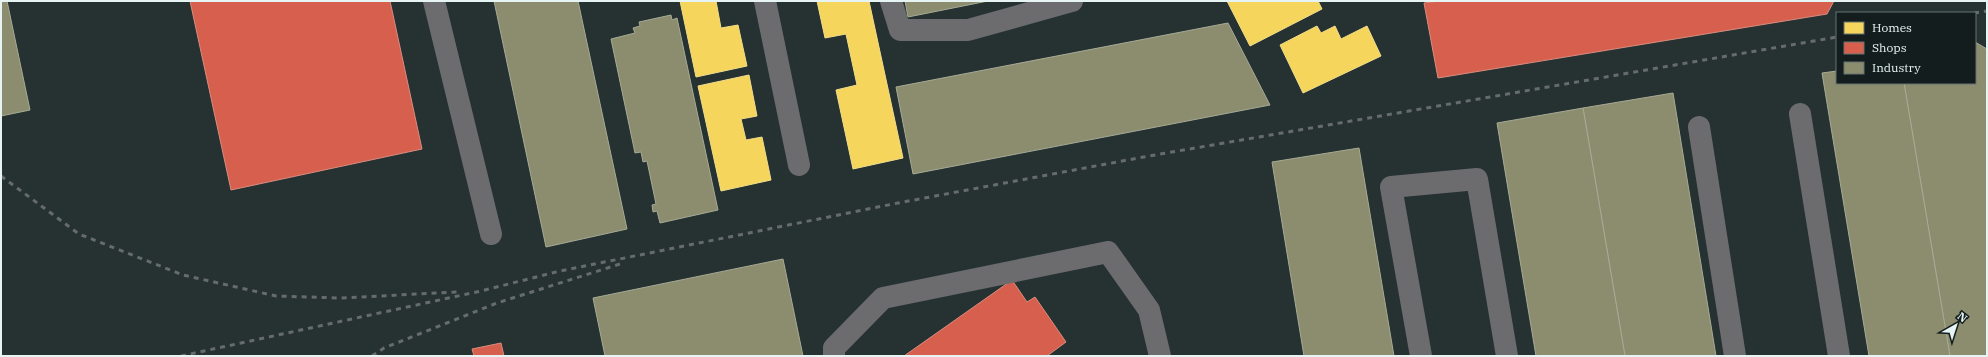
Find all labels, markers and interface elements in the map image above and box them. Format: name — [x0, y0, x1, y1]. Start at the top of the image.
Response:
legend — [1836, 12, 1976, 84]
text: Homes — [1872, 20, 1912, 35]
text: Shops — [1872, 40, 1907, 55]
text: Industry — [1872, 60, 1921, 75]
north arrow — [1936, 305, 1976, 345]
text: N — [1955, 309, 1970, 326]

